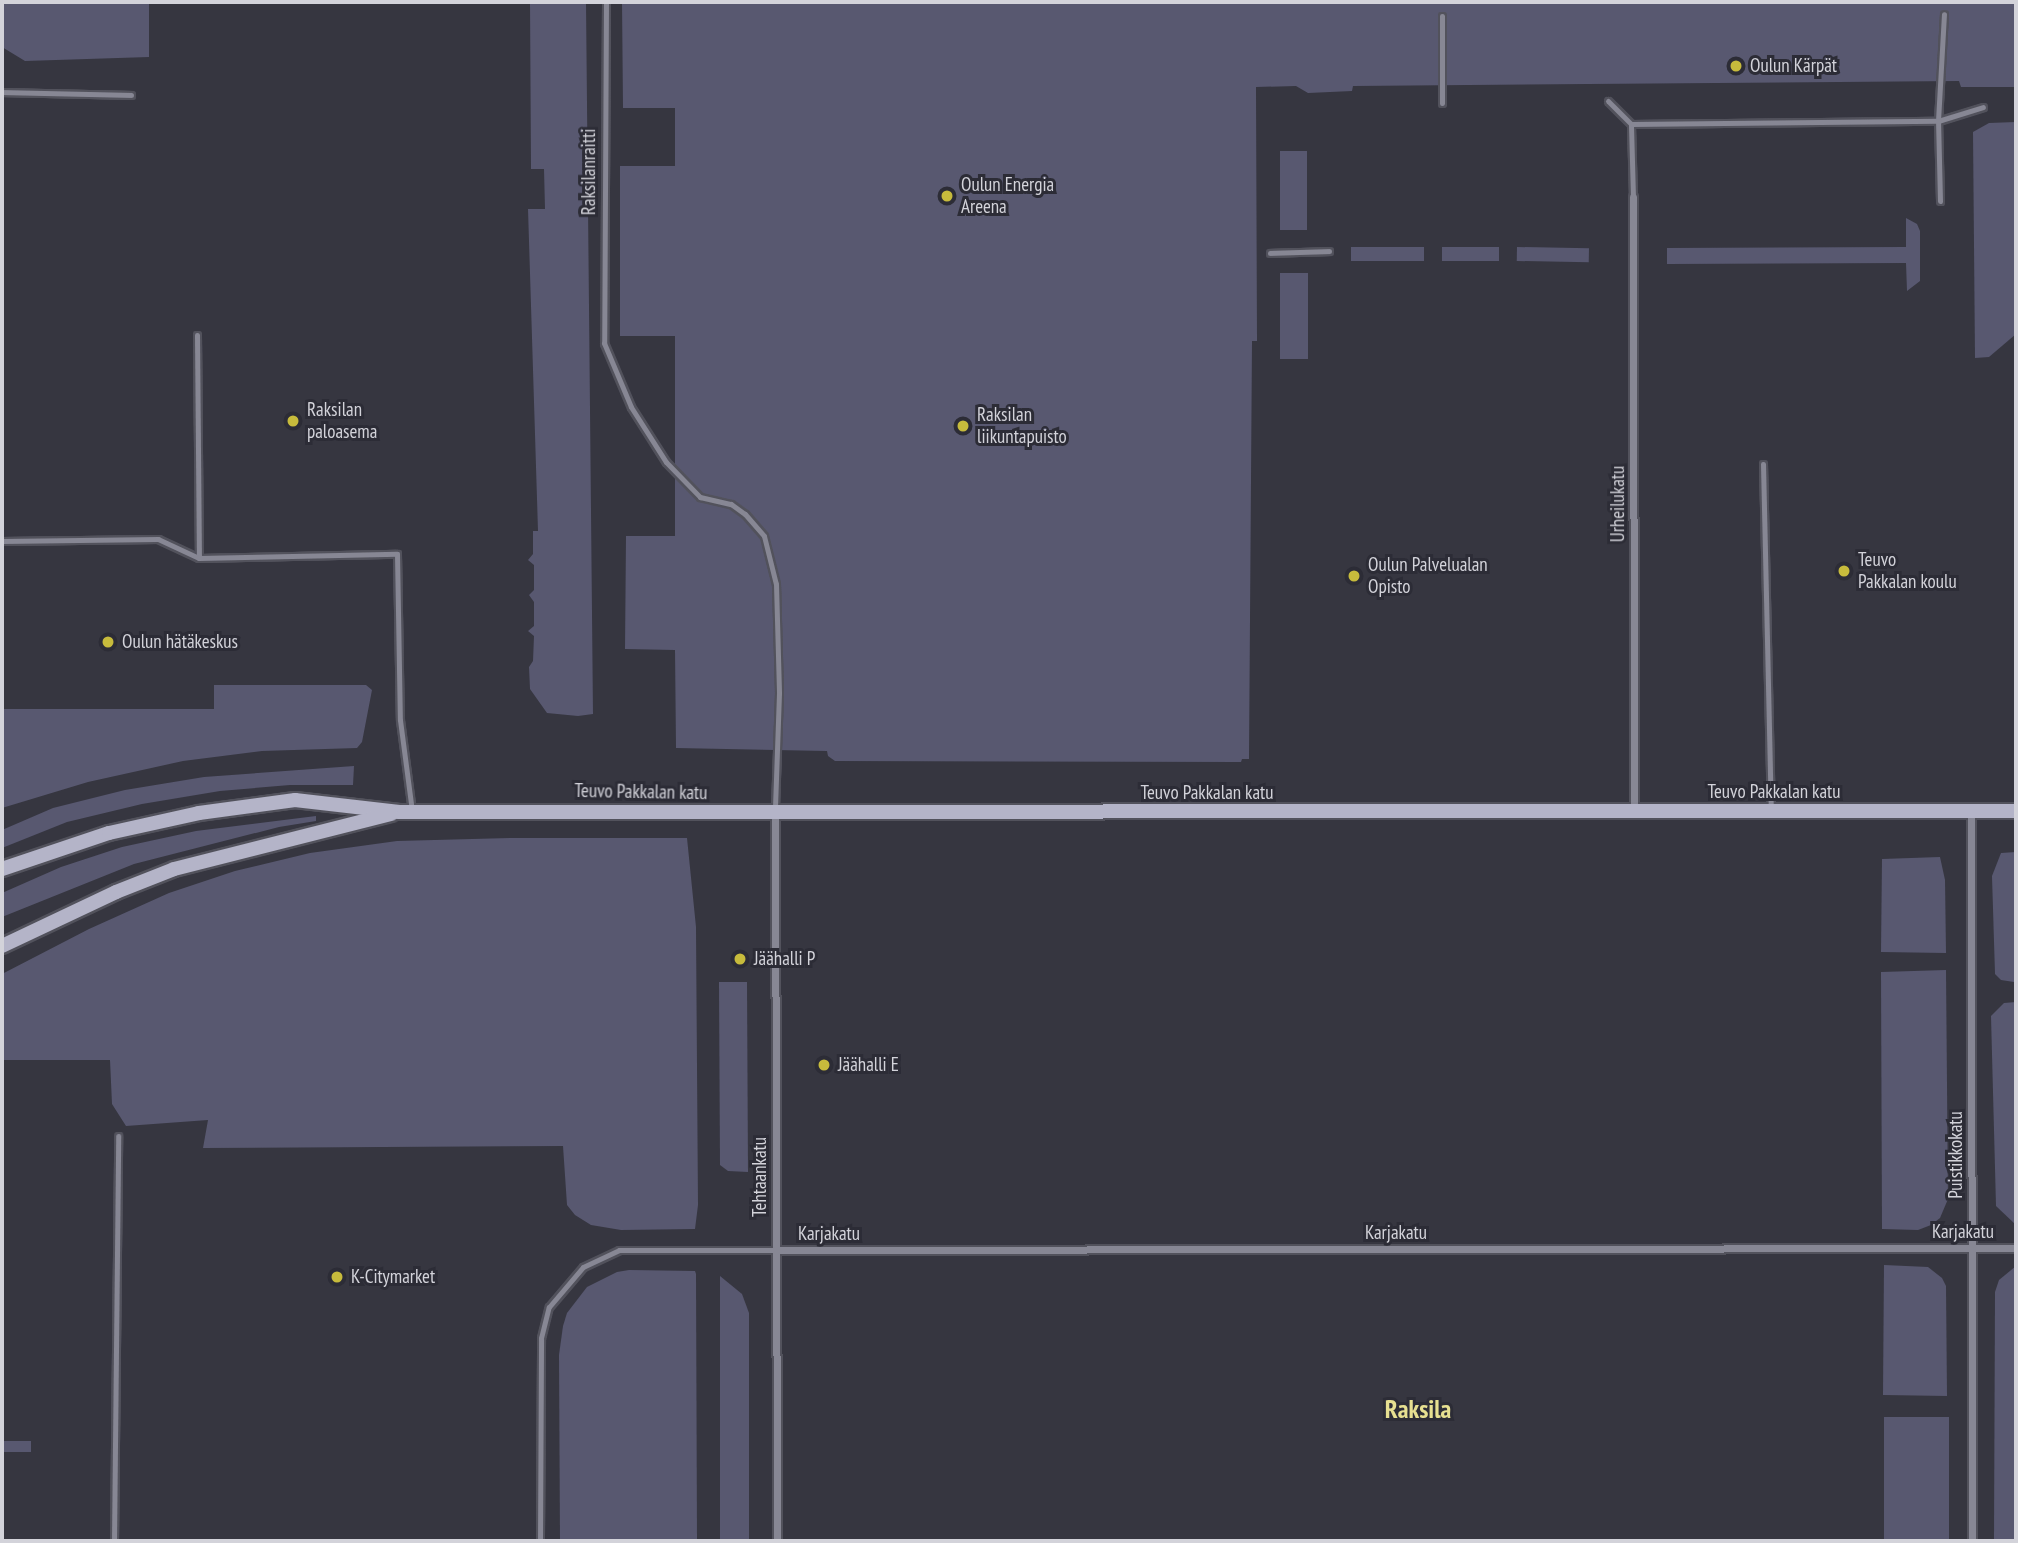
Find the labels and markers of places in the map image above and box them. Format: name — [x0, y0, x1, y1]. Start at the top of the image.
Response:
place label: Oulun Kärpät — [1750, 55, 1837, 77]
marker: Oulun Kärpät — [1728, 58, 1744, 74]
place label: Oulun Energia Areena — [961, 174, 1054, 218]
marker: Oulun Energia Areena — [939, 188, 955, 204]
place label: Raksilan paloasema — [307, 399, 377, 443]
place label: Raksilan liikuntapuisto — [977, 404, 1067, 448]
marker: Raksilan paloasema — [285, 413, 301, 429]
marker: Raksilan liikuntapuisto — [955, 418, 971, 434]
place label: Teuvo Pakkalan koulu — [1858, 549, 1957, 593]
place label: Oulun Palvelualan Opisto — [1368, 554, 1488, 598]
marker: Teuvo Pakkalan koulu — [1836, 563, 1852, 579]
marker: Oulun Palvelualan Opisto — [1346, 568, 1362, 584]
place label: Oulun hätäkeskus — [122, 631, 238, 653]
marker: Oulun hätäkeskus — [100, 634, 116, 650]
place label: Jäähalli P — [754, 948, 815, 970]
marker: Jäähalli P — [732, 951, 748, 967]
place label: Jäähalli E — [838, 1054, 899, 1076]
marker: Jäähalli E — [816, 1057, 832, 1073]
place label: K-Citymarket — [351, 1266, 435, 1288]
marker: K-Citymarket — [329, 1269, 345, 1285]

